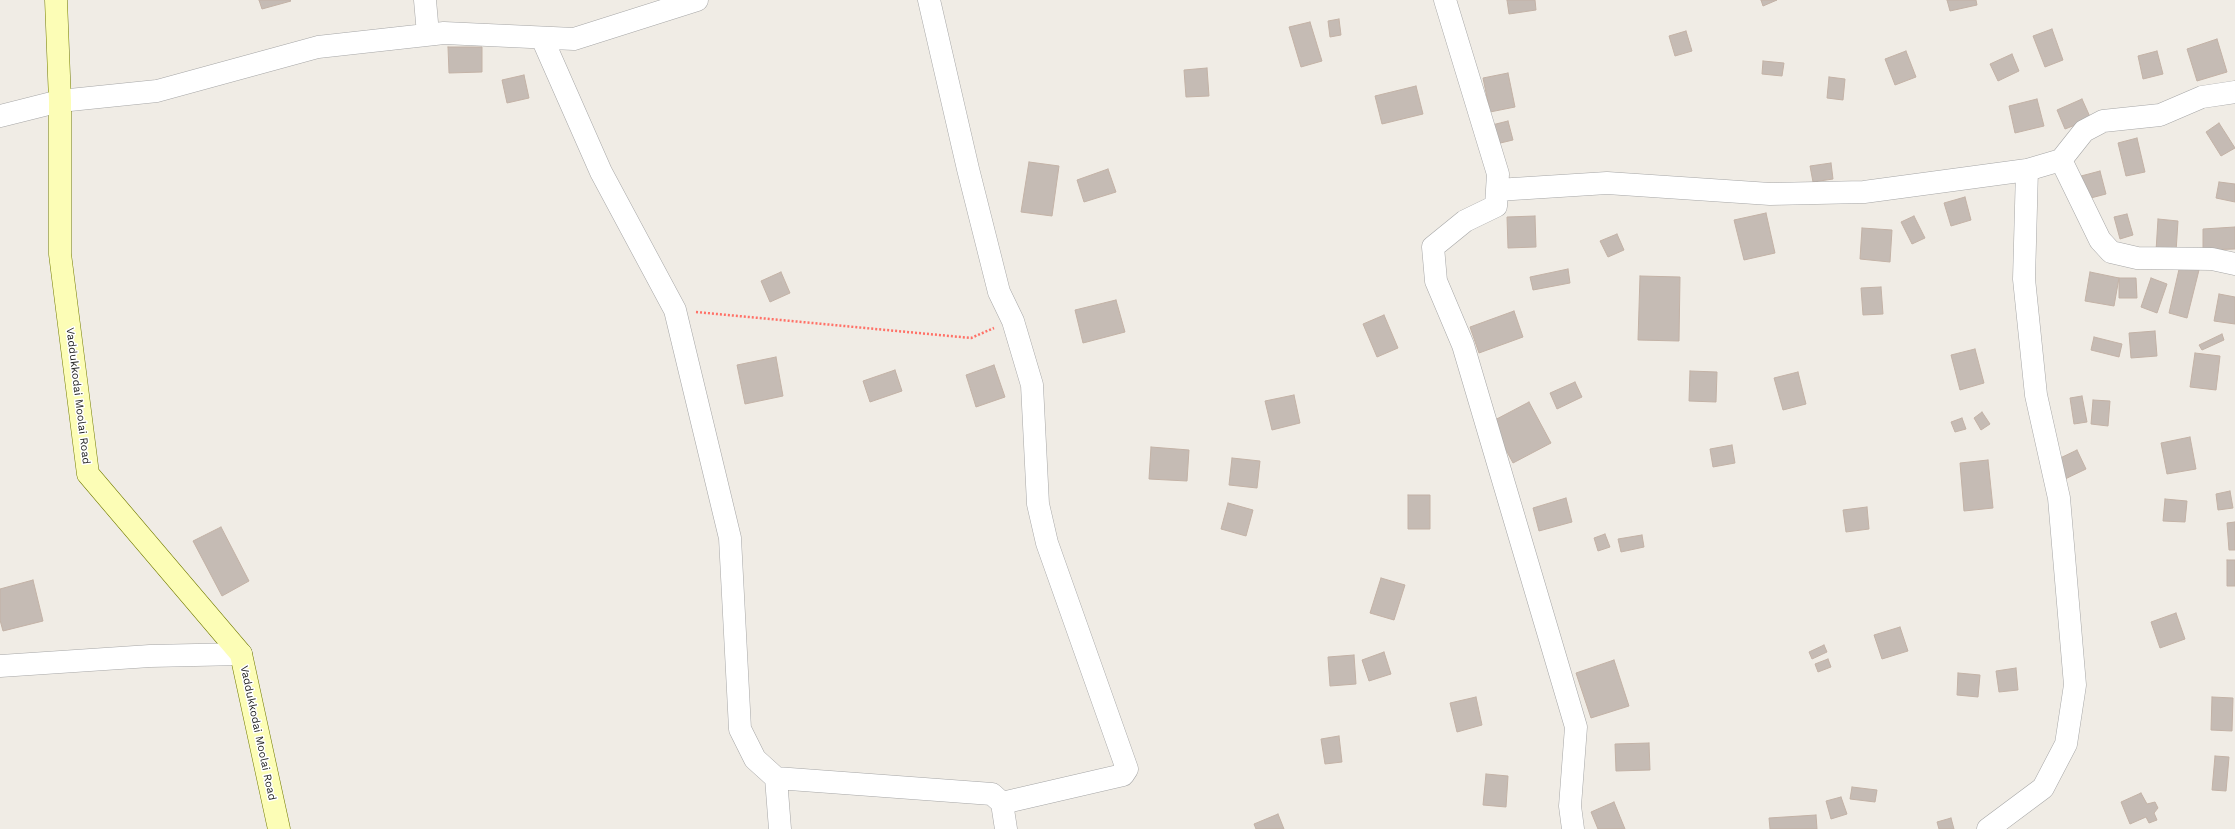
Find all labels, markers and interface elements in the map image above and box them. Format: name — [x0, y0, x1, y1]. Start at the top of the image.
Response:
street label: Vaddukkodai Moolai Road — [63, 327, 93, 465]
street label: Vaddukkodai Moolai Road — [237, 664, 279, 802]

